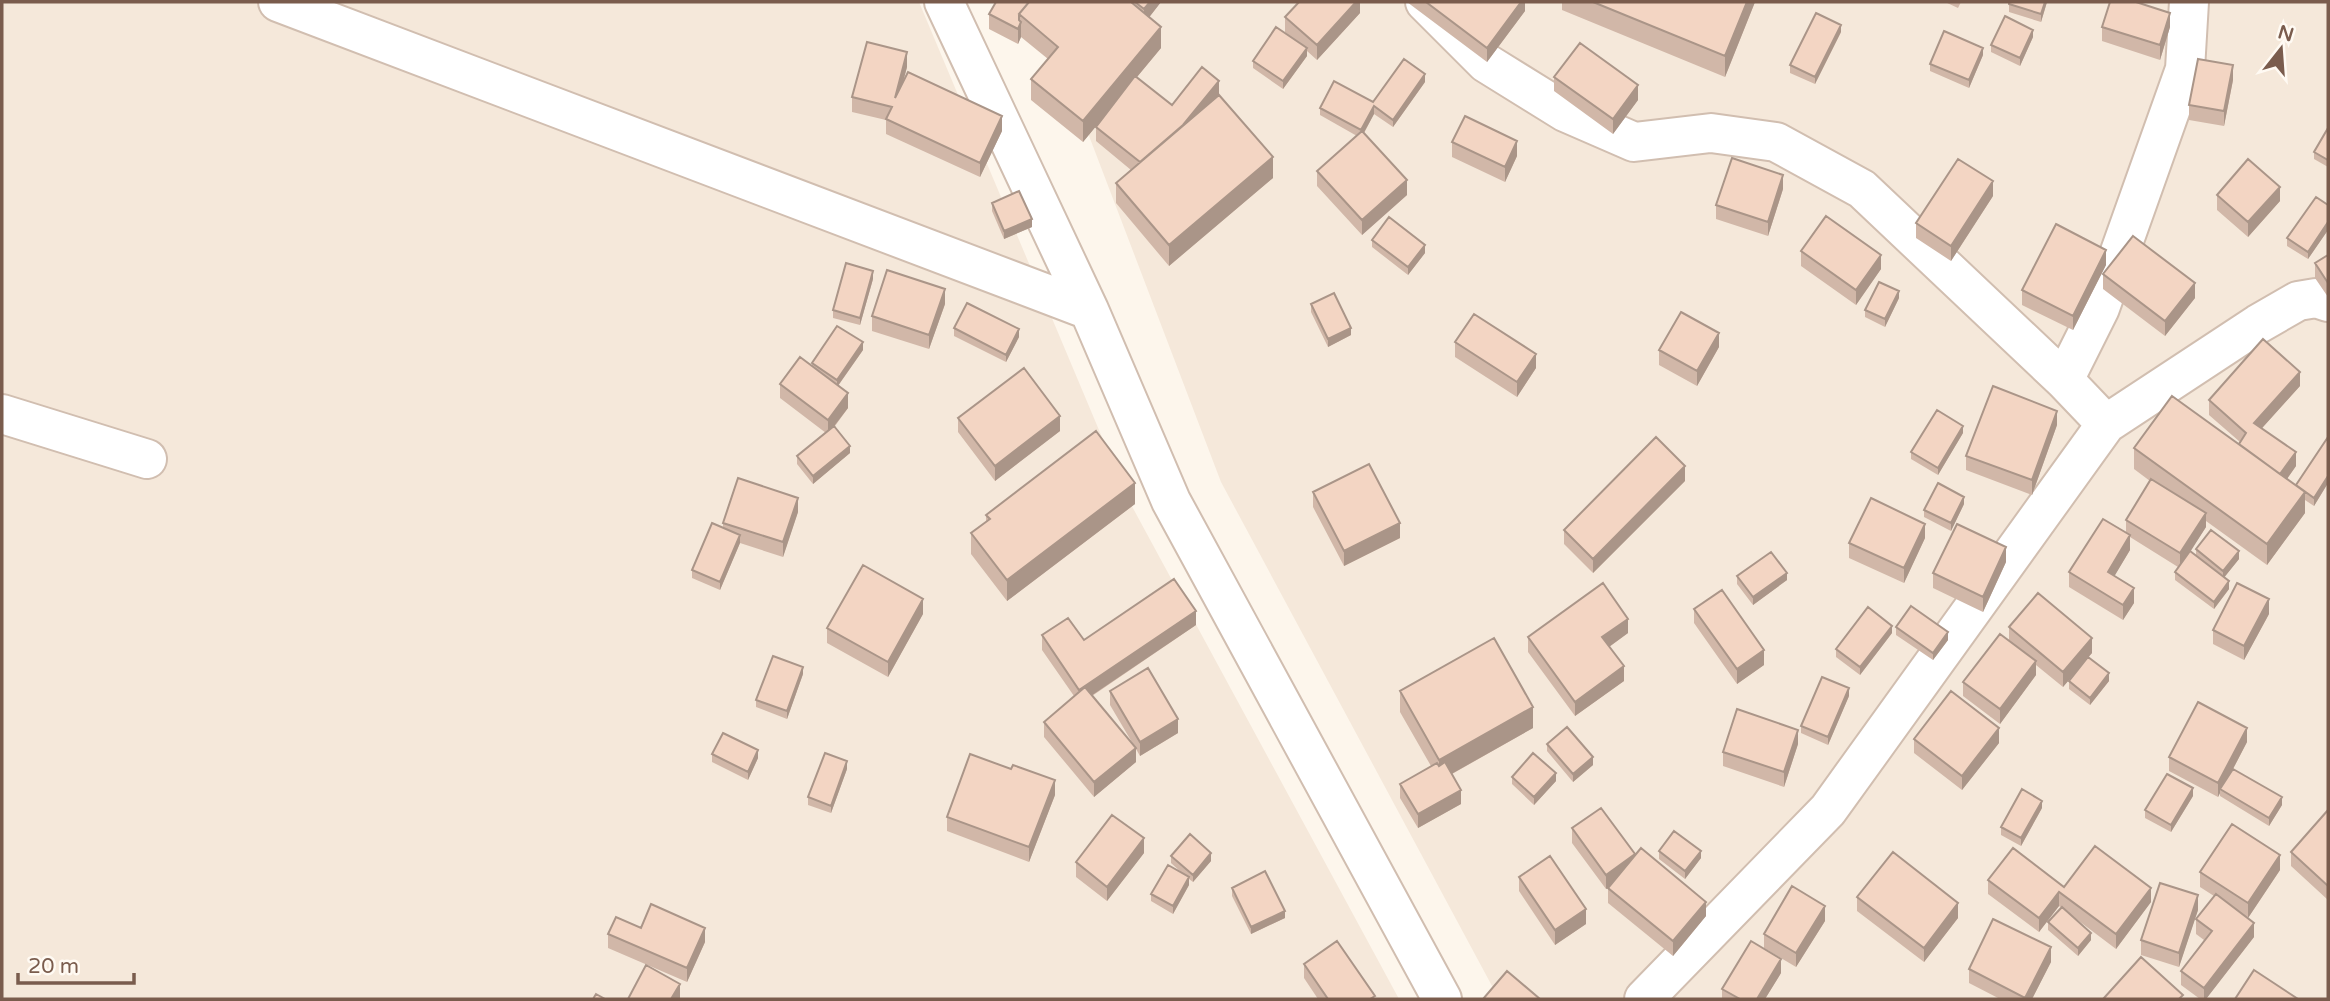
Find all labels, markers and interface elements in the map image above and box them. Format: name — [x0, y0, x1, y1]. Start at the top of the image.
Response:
north arrow — [2246, 14, 2316, 84]
text: N — [2275, 21, 2296, 46]
scale bar — [18, 942, 133, 986]
text: 20 m — [28, 954, 79, 979]

